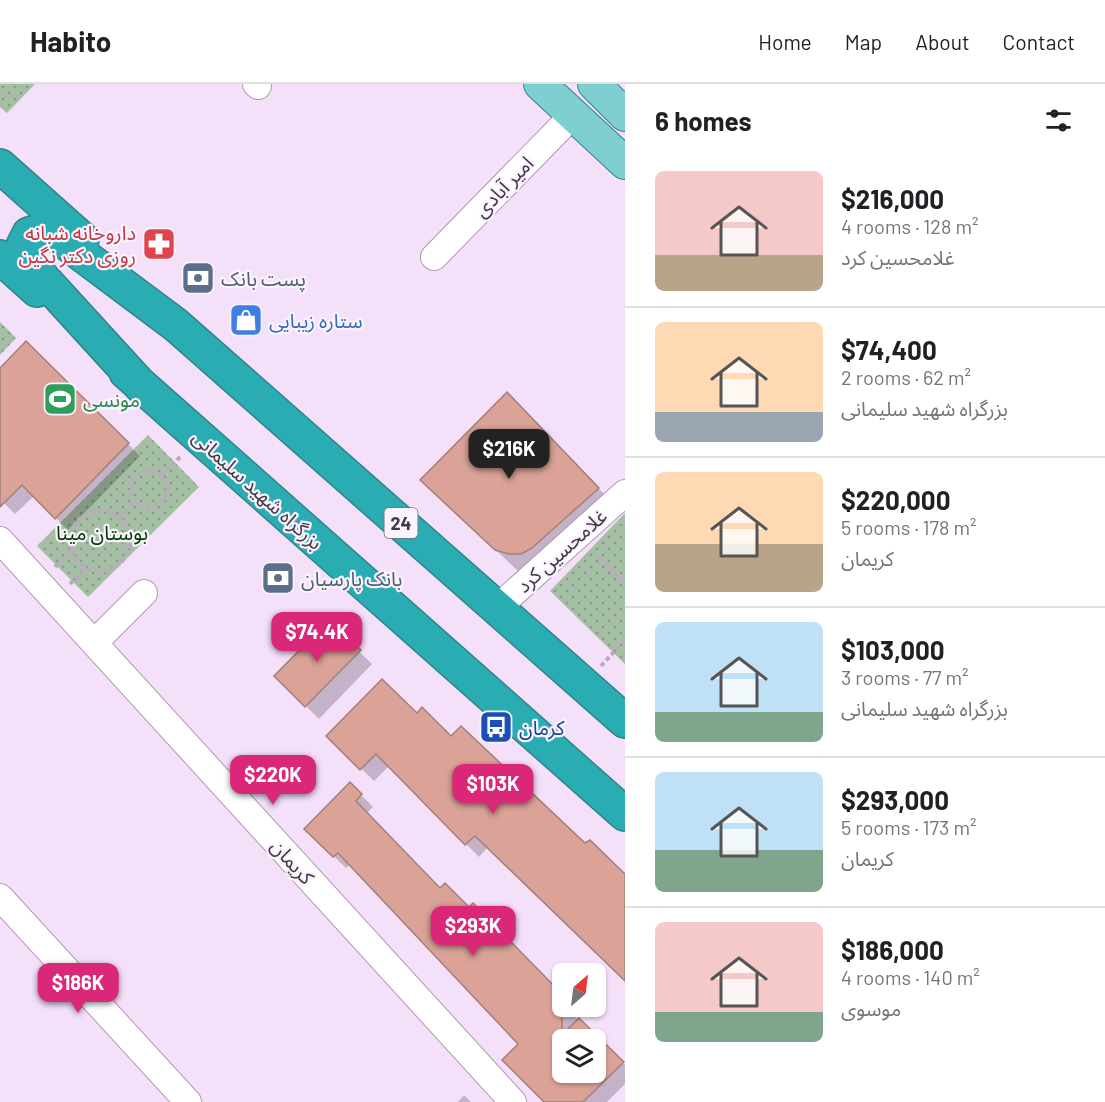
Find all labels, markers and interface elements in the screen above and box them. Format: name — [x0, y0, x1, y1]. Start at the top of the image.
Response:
text: Habito — [30, 24, 111, 58]
text: Home — [758, 29, 812, 54]
text: Map — [845, 29, 882, 54]
text: About — [915, 29, 970, 54]
text: Contact — [1003, 29, 1075, 54]
icon: filters — [1042, 104, 1075, 137]
text: 6 homes — [655, 105, 752, 136]
street label: امیر آبادی — [468, 151, 538, 222]
text: $216,000 — [841, 183, 944, 214]
icon: home — [703, 195, 775, 267]
text: 4 rooms · 128 m² — [841, 214, 979, 238]
place label: داروخانه شبانه روزی دکتر نگین — [18, 220, 136, 268]
pharmacy icon: داروخانه شبانه روزی دکتر نگین — [141, 226, 177, 262]
text: غلامحسین کرد — [841, 245, 954, 269]
bank icon: پست بانک — [180, 260, 216, 296]
place label: پست بانک — [221, 266, 306, 292]
shop icon: ستاره زیبایی — [228, 302, 264, 338]
place label: ستاره زیبایی — [269, 308, 363, 333]
text: $74,400 — [841, 334, 937, 365]
icon: home — [703, 346, 775, 418]
text: 2 rooms · 62 m² — [841, 365, 971, 389]
sports icon: مونسی — [42, 381, 78, 417]
place label: مونسی — [83, 387, 140, 412]
text: بزرگراه شهید سلیمانی — [841, 396, 1008, 420]
street label: بزرگراه شهید سلیمانی — [187, 424, 328, 555]
pin: $216K — [467, 429, 551, 480]
text: $216K — [483, 436, 535, 460]
text: $220,000 — [841, 484, 951, 515]
icon: home — [703, 496, 775, 568]
street label: غلامحسین کرد — [511, 503, 612, 598]
road number: 24 — [384, 508, 418, 538]
text: 5 rooms · 178 m² — [841, 515, 977, 539]
park label: بوستان مینا — [56, 520, 148, 545]
text: کریمان — [841, 546, 894, 570]
bank icon: بانک پارسیان — [260, 560, 296, 596]
place label: بانک پارسیان — [301, 566, 402, 592]
pin: $74.4K — [268, 612, 366, 663]
text: $74.4K — [285, 619, 349, 643]
text: $103,000 — [841, 634, 945, 665]
icon: home — [703, 646, 775, 718]
text: 3 rooms · 77 m² — [841, 665, 969, 689]
text: بزرگراه شهید سلیمانی — [841, 696, 1008, 720]
bus stop icon: کرمان — [478, 709, 514, 745]
place label: کرمان — [519, 715, 565, 740]
pin: $220K — [231, 755, 315, 806]
text: $220K — [244, 762, 302, 786]
pin: $103K — [451, 764, 535, 815]
text: $103K — [466, 771, 520, 795]
text: $293,000 — [841, 784, 949, 815]
icon: home — [703, 796, 775, 868]
text: 5 rooms · 173 m² — [841, 815, 976, 839]
street label: کریمان — [266, 833, 320, 890]
text: کریمان — [841, 846, 894, 870]
pin: $293K — [431, 906, 515, 957]
text: $293K — [445, 913, 501, 937]
text: $186,000 — [841, 934, 944, 965]
icon: home — [703, 946, 775, 1018]
pin: $186K — [36, 963, 120, 1014]
north arrow — [552, 963, 606, 1017]
map controls — [552, 963, 606, 1083]
text: 4 rooms · 140 m² — [841, 965, 980, 989]
text: $186K — [52, 970, 104, 994]
text: موسوی — [841, 996, 901, 1020]
button: layers — [552, 1029, 606, 1083]

